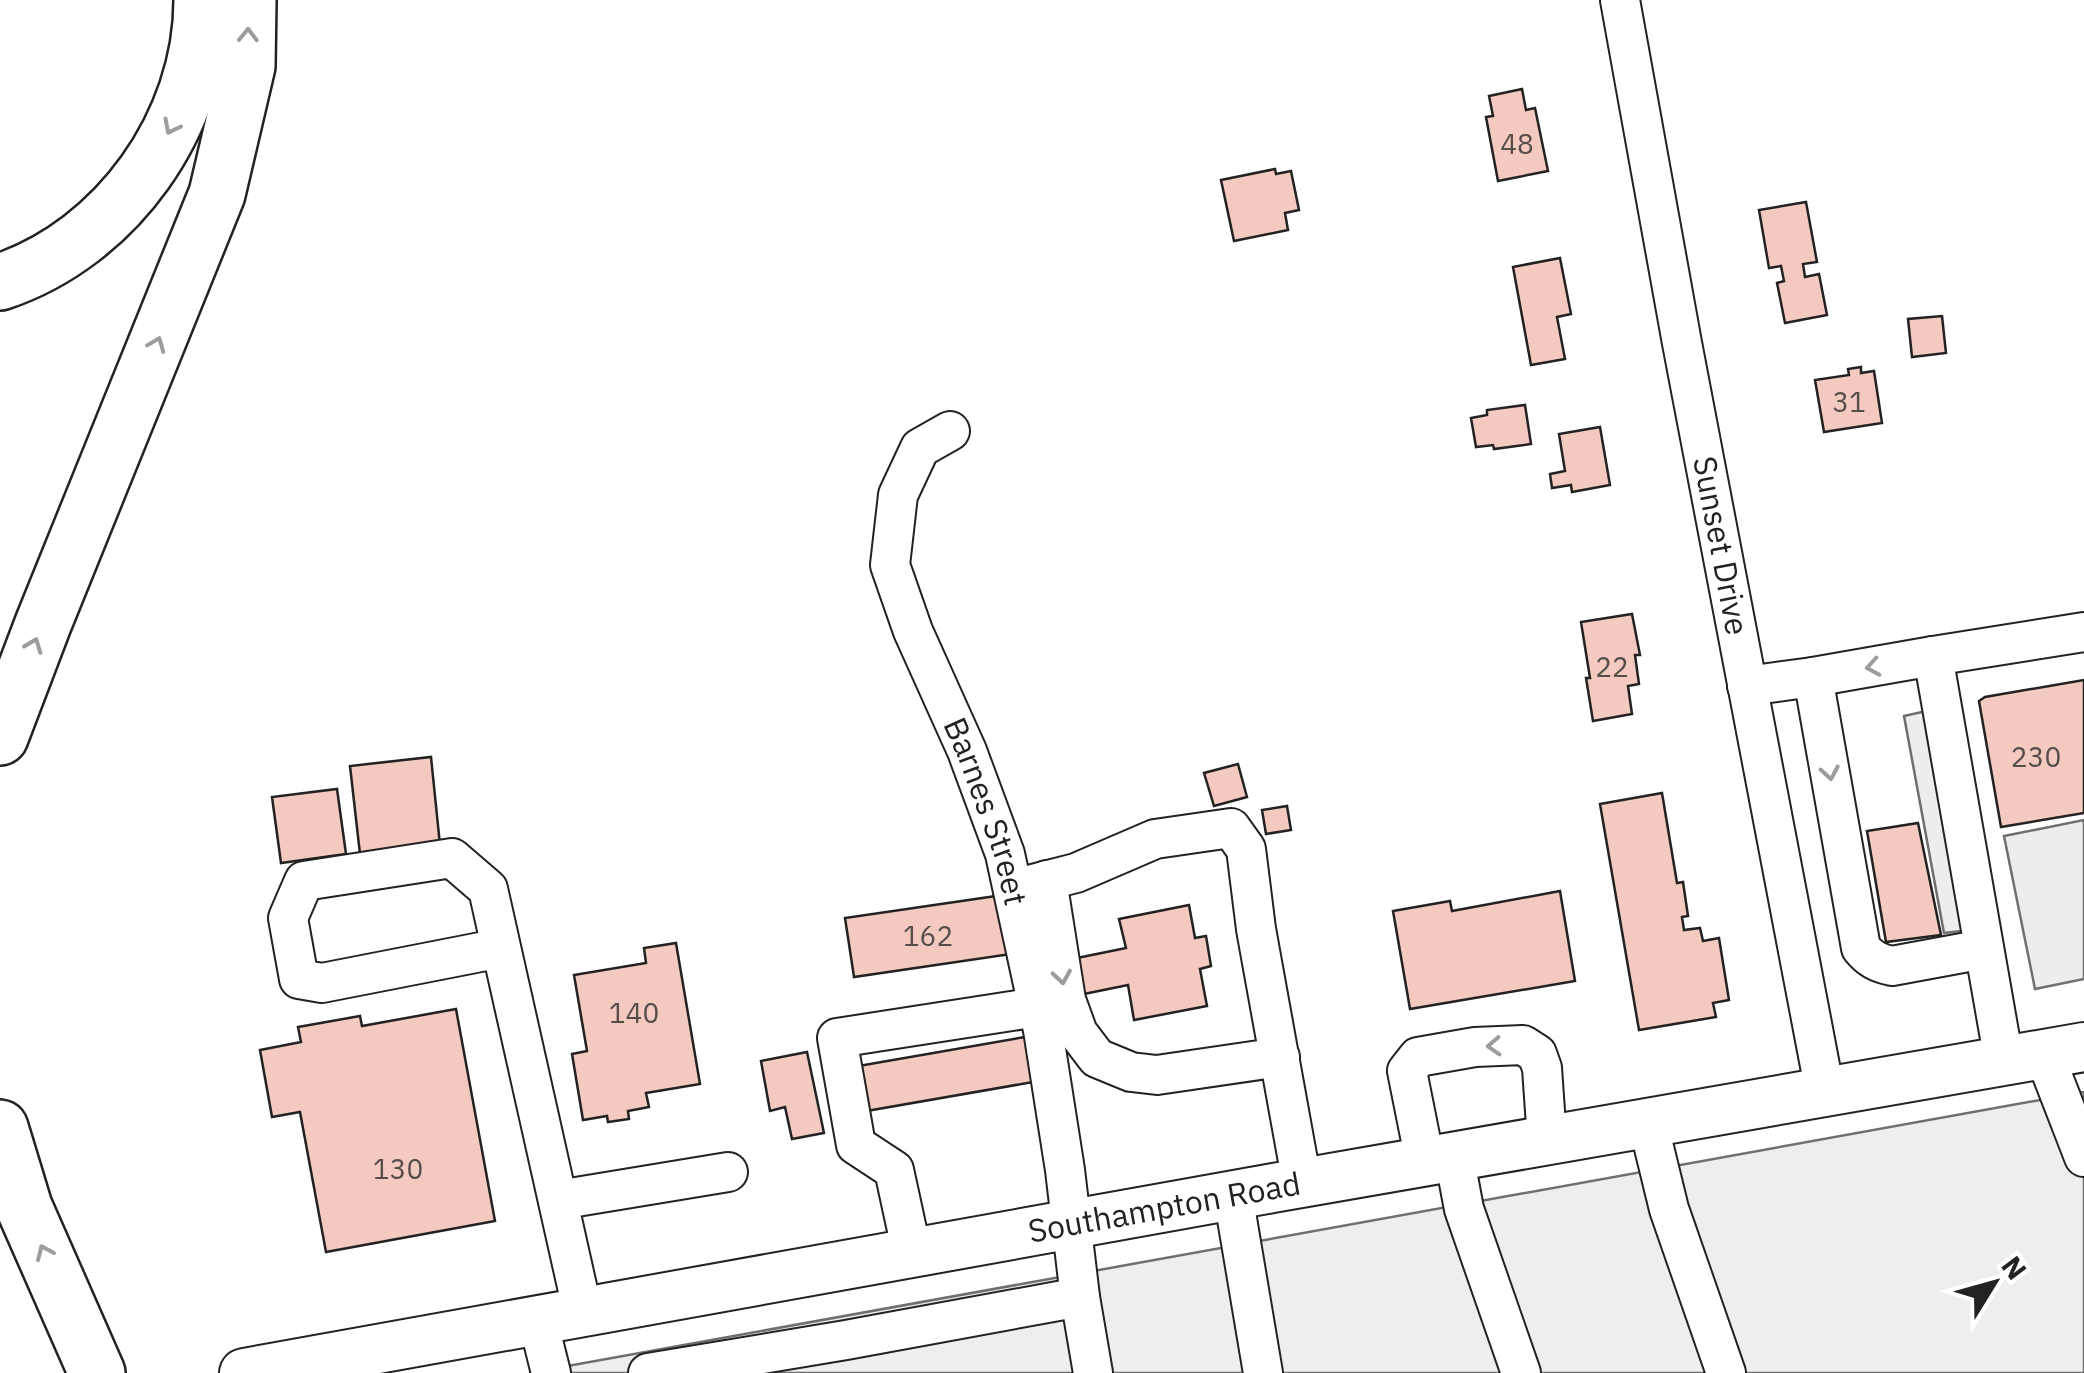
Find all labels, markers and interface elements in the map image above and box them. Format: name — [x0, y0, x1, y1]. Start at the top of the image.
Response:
one-way arrow — [237, 26, 258, 42]
one-way arrow — [164, 117, 183, 135]
house number: 48 — [1500, 125, 1534, 162]
one-way arrow — [145, 337, 165, 354]
house number: 31 — [1832, 383, 1866, 420]
street label: Sunset Drive — [1684, 453, 1759, 639]
one-way arrow — [23, 638, 43, 655]
house number: 22 — [1595, 648, 1629, 685]
one-way arrow — [1865, 656, 1881, 677]
street label: Barnes Street — [935, 710, 1038, 909]
house number: 230 — [2011, 738, 2061, 775]
one-way arrow — [1819, 765, 1840, 782]
house number: 162 — [903, 917, 953, 954]
one-way arrow — [1051, 968, 1072, 985]
house number: 140 — [609, 994, 659, 1031]
one-way arrow — [1486, 1035, 1502, 1056]
house number: 130 — [373, 1150, 423, 1187]
street label: Southampton Road — [1025, 1162, 1303, 1252]
north arrow — [1944, 1233, 2044, 1333]
one-way arrow — [36, 1244, 56, 1262]
text: N — [1993, 1248, 2035, 1287]

